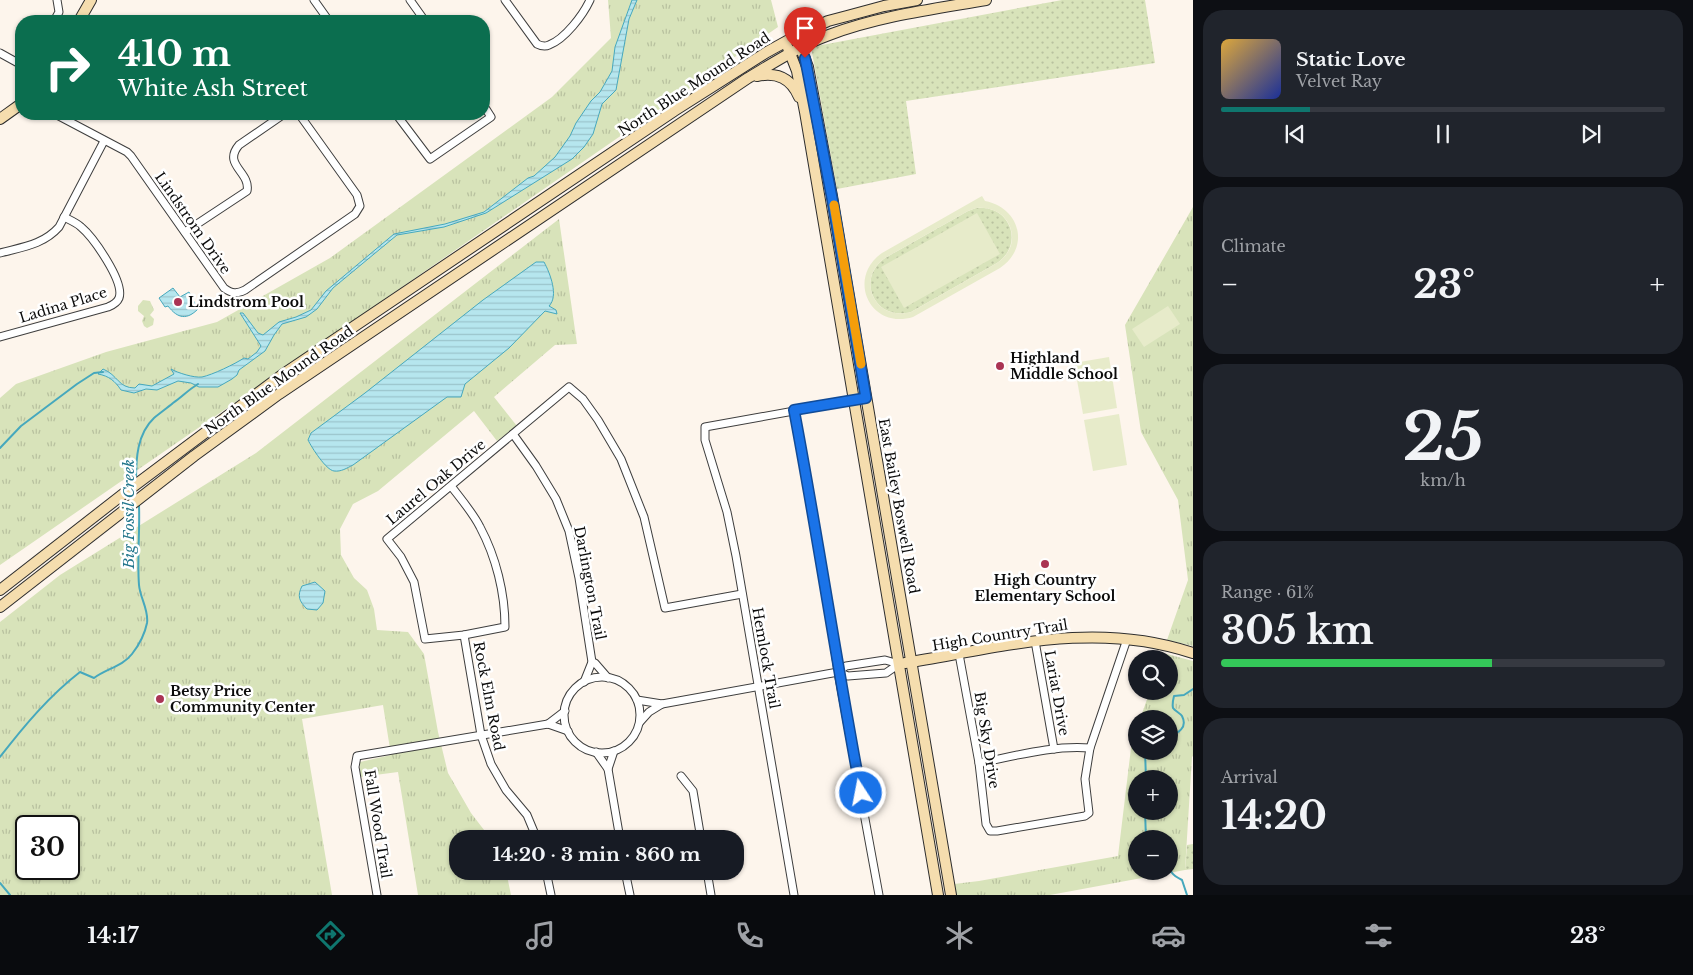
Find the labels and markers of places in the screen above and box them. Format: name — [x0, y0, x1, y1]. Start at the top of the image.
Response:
pin — [784, 7, 826, 58]
place label: Lindstrom Pool — [188, 293, 304, 311]
marker: Lindstrom Pool — [172, 296, 184, 308]
place label: Highland Middle School — [1010, 349, 1118, 383]
marker: Highland Middle School — [994, 360, 1006, 372]
marker: High Country Elementary School — [1039, 558, 1051, 570]
place label: High Country Elementary School — [974, 571, 1116, 605]
place label: Betsy Price Community Center — [170, 682, 315, 716]
marker: Betsy Price Community Center — [154, 693, 166, 705]

